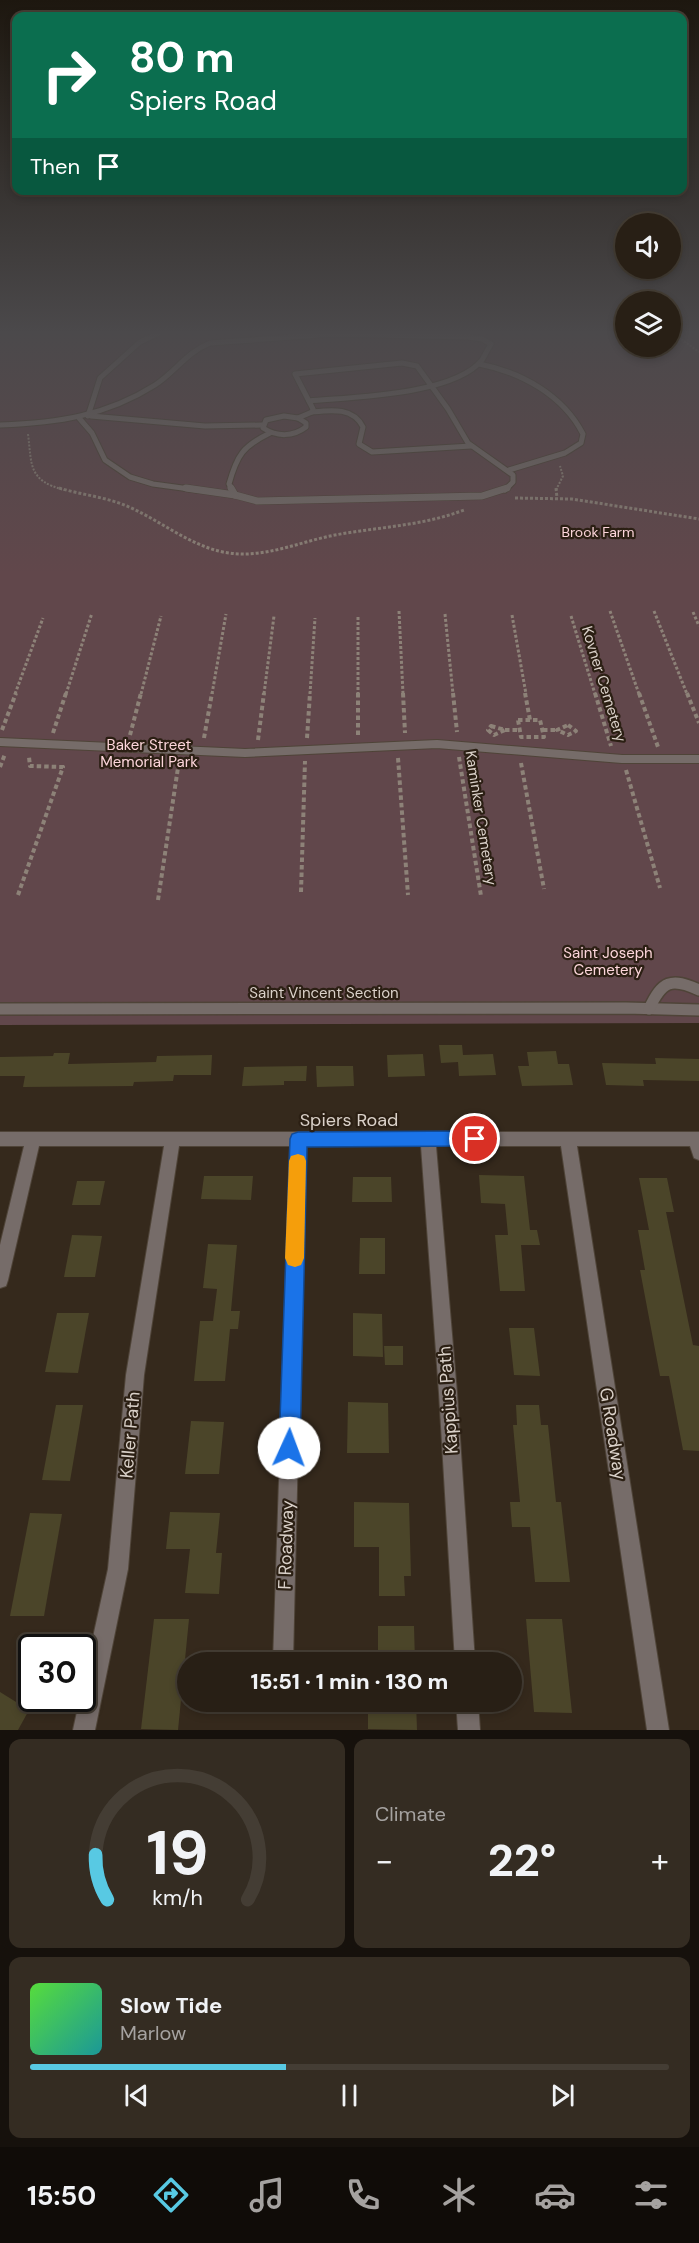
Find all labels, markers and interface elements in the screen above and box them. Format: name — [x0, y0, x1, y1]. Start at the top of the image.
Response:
text: 80 m — [129, 30, 235, 85]
icon: right — [30, 36, 108, 114]
text: Spiers Road — [129, 83, 277, 118]
icon: arrive — [92, 150, 125, 183]
text: Then — [30, 152, 80, 181]
map controls — [615, 213, 681, 357]
button: sound — [615, 213, 681, 279]
button: layers — [615, 291, 681, 357]
park label: Brook Farm — [561, 523, 635, 541]
street label: Kovner Cemetery — [577, 624, 631, 745]
park label: Baker Street Memorial Park — [100, 735, 198, 772]
street label: Kaminker Cemetery — [460, 749, 502, 887]
park label: Saint Joseph Cemetery — [563, 943, 653, 980]
street label: Saint Vincent Section — [249, 983, 399, 1003]
street label: Spiers Road — [300, 1108, 398, 1132]
pin — [449, 1113, 500, 1164]
icon: arrive — [458, 1122, 491, 1155]
street label: Kappius Path — [432, 1345, 464, 1455]
street label: G Roadway — [594, 1386, 632, 1482]
street label: Keller Path — [114, 1391, 146, 1479]
position arrow — [257, 1416, 321, 1480]
street label: F Roadway — [272, 1500, 300, 1590]
speed limit sign: 30 — [18, 1634, 96, 1712]
text: 15:51 · 1 min · 130 m — [251, 1667, 448, 1696]
text: Climate — [375, 1801, 446, 1827]
text: 19 — [146, 1812, 208, 1893]
text: 22° — [488, 1831, 556, 1890]
text: − — [375, 1839, 393, 1882]
text: + — [651, 1839, 669, 1882]
text: km/h — [152, 1885, 202, 1913]
text: Slow Tide — [120, 1991, 222, 2020]
text: Marlow — [120, 2020, 186, 2046]
icon: previous — [120, 2079, 153, 2112]
icon: pause — [333, 2079, 366, 2112]
icon: next — [546, 2079, 579, 2112]
icon: directions — [150, 2174, 192, 2216]
icon: music — [246, 2174, 288, 2216]
icon: phone — [342, 2174, 384, 2216]
icon: climate — [438, 2174, 480, 2216]
icon: car — [534, 2174, 576, 2216]
icon: filters — [630, 2174, 672, 2216]
text: 15:50 — [27, 2178, 96, 2213]

